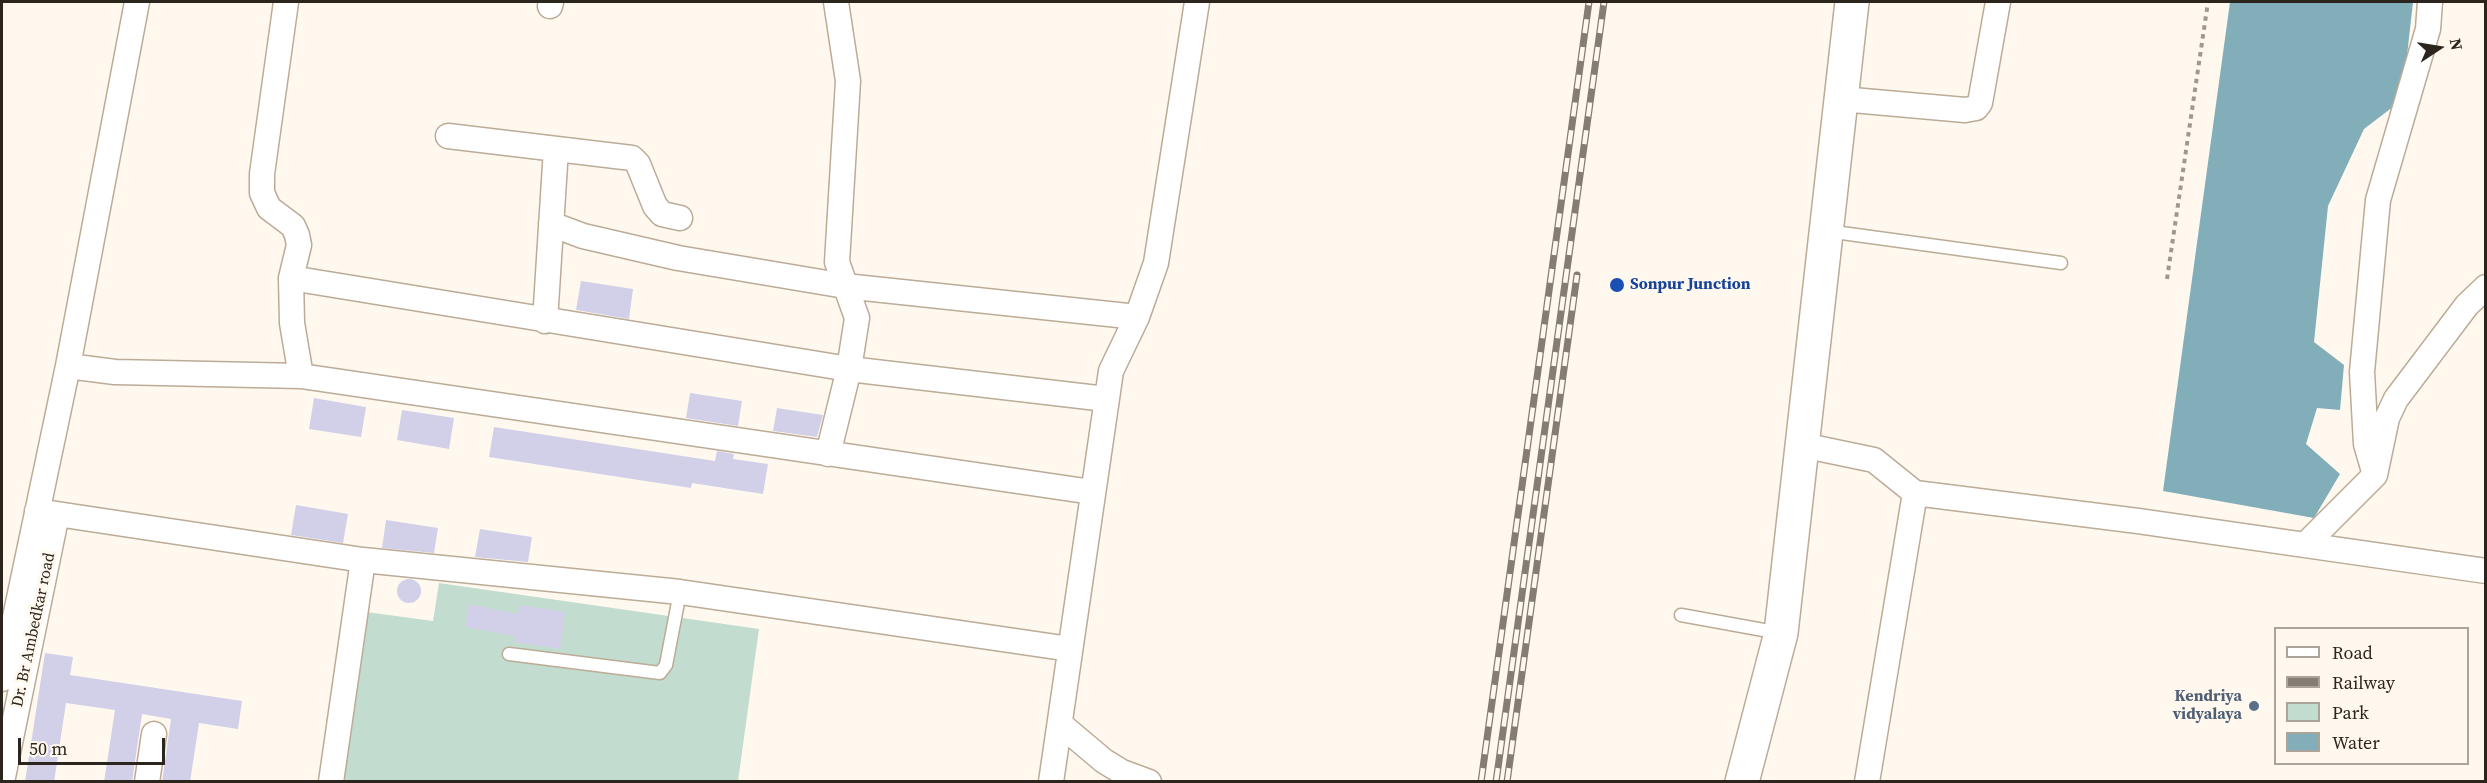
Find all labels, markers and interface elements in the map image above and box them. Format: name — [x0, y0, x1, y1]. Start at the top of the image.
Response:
north arrow — [2409, 18, 2469, 78]
text: N — [2445, 36, 2469, 52]
place label: Sonpur Junction — [1630, 275, 1751, 295]
marker: Sonpur Junction — [1608, 276, 1626, 294]
street label: Dr. Br Ambedkar road — [8, 551, 60, 709]
legend — [2274, 627, 2469, 765]
text: Road — [2332, 640, 2373, 665]
text: Railway — [2332, 670, 2395, 695]
place label: Kendriya vidyalaya — [2173, 687, 2242, 725]
marker: Kendriya vidyalaya — [2247, 699, 2261, 713]
text: Park — [2332, 700, 2369, 725]
scale bar — [21, 726, 168, 764]
text: Water — [2332, 730, 2380, 755]
text: 50 m — [29, 736, 67, 761]

